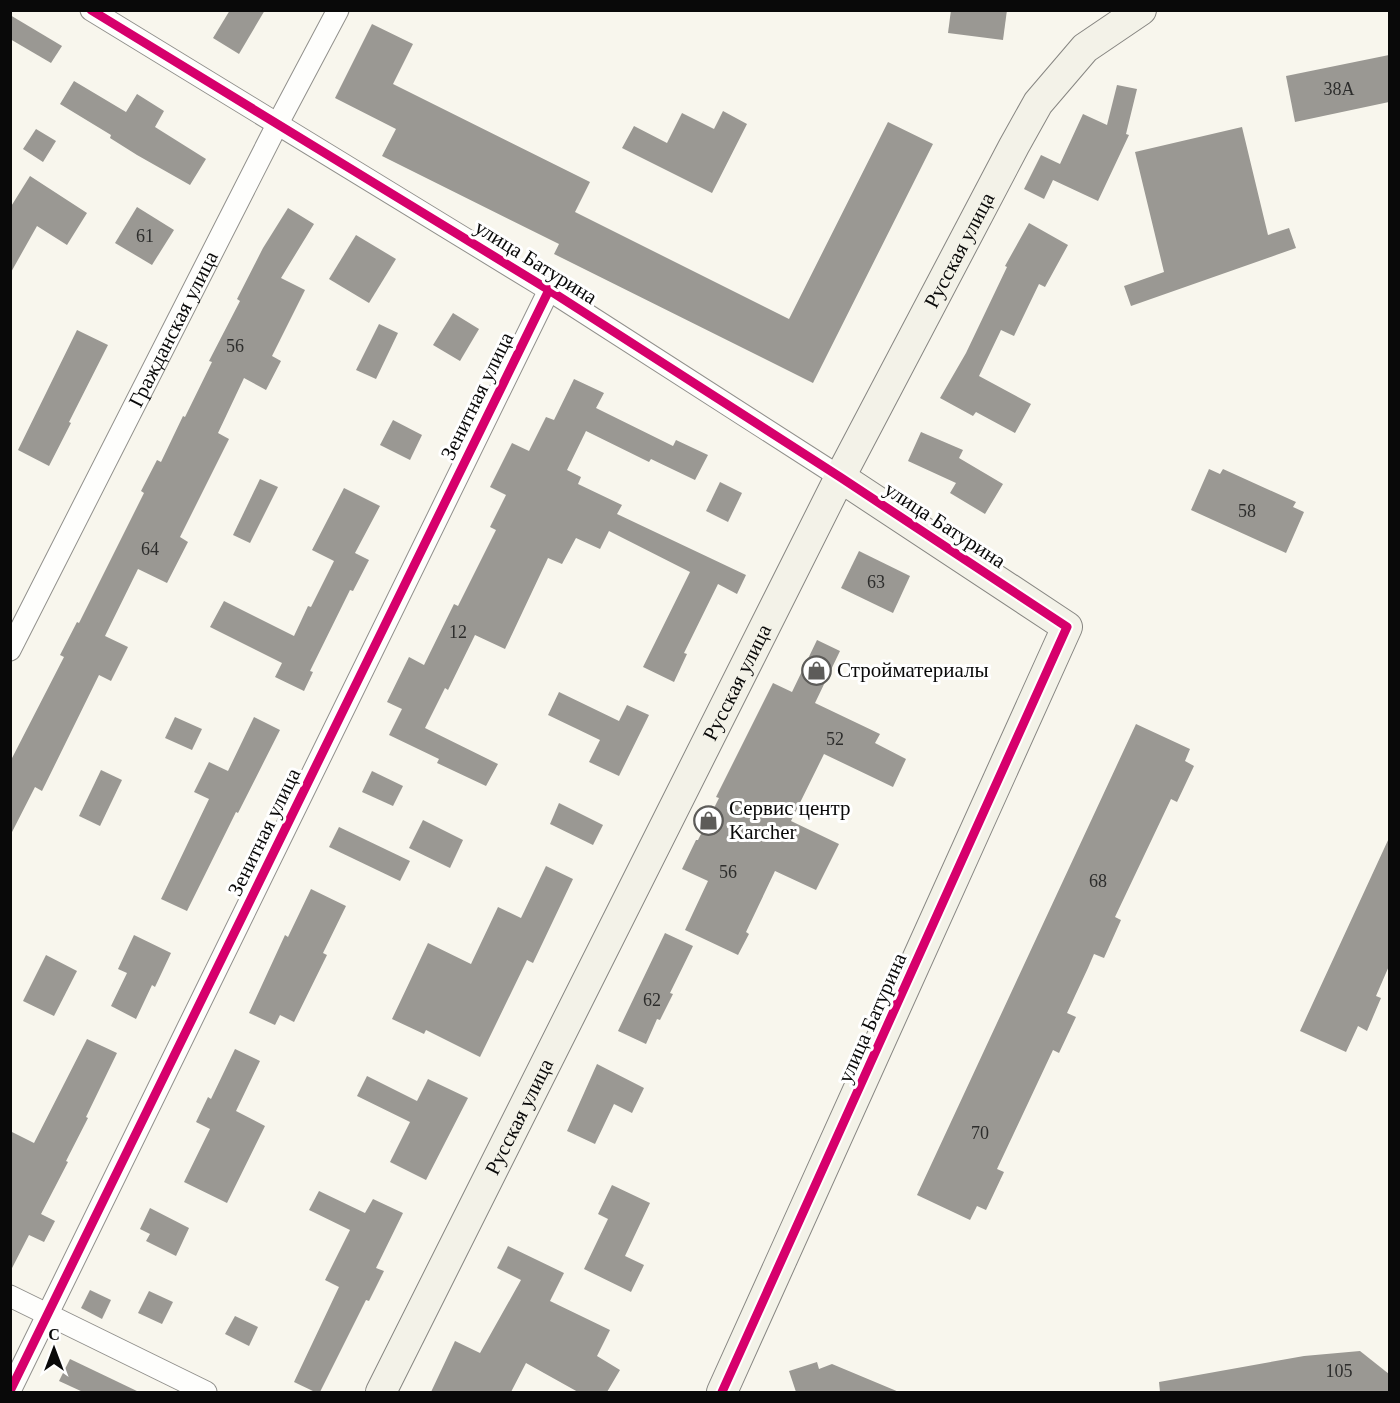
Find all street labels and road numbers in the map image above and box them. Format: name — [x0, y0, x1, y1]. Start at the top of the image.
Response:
street label: Русская улица — [919, 188, 1000, 312]
street label: улица Батурина — [470, 215, 602, 310]
street label: Гражданская улица — [124, 247, 223, 411]
street label: Зенитная улица — [436, 328, 519, 464]
street label: улица Батурина — [880, 477, 1011, 573]
street label: Русская улица — [698, 620, 776, 744]
street label: Зенитная улица — [223, 764, 306, 900]
street label: улица Батурина — [833, 949, 912, 1087]
street label: Русская улица — [480, 1054, 559, 1179]

